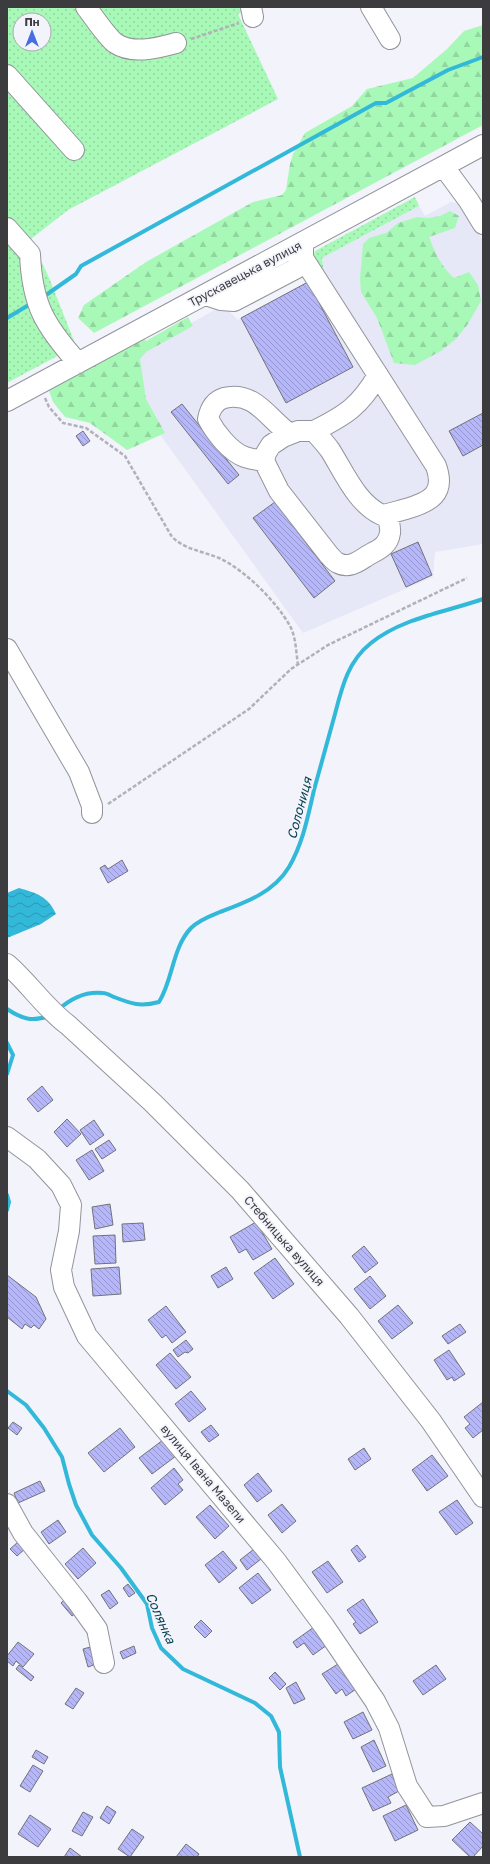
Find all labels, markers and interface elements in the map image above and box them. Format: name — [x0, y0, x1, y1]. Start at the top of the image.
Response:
north arrow — [12, 12, 52, 52]
text: Пн — [25, 15, 40, 28]
street label: Трускавецька вулиця — [186, 237, 304, 310]
water label: Солониця — [283, 774, 315, 841]
street label: Стебницька вулиця — [241, 1192, 328, 1289]
street label: вулиця Івана Мазепи — [158, 1421, 249, 1526]
water label: Солянка — [143, 1590, 180, 1647]

